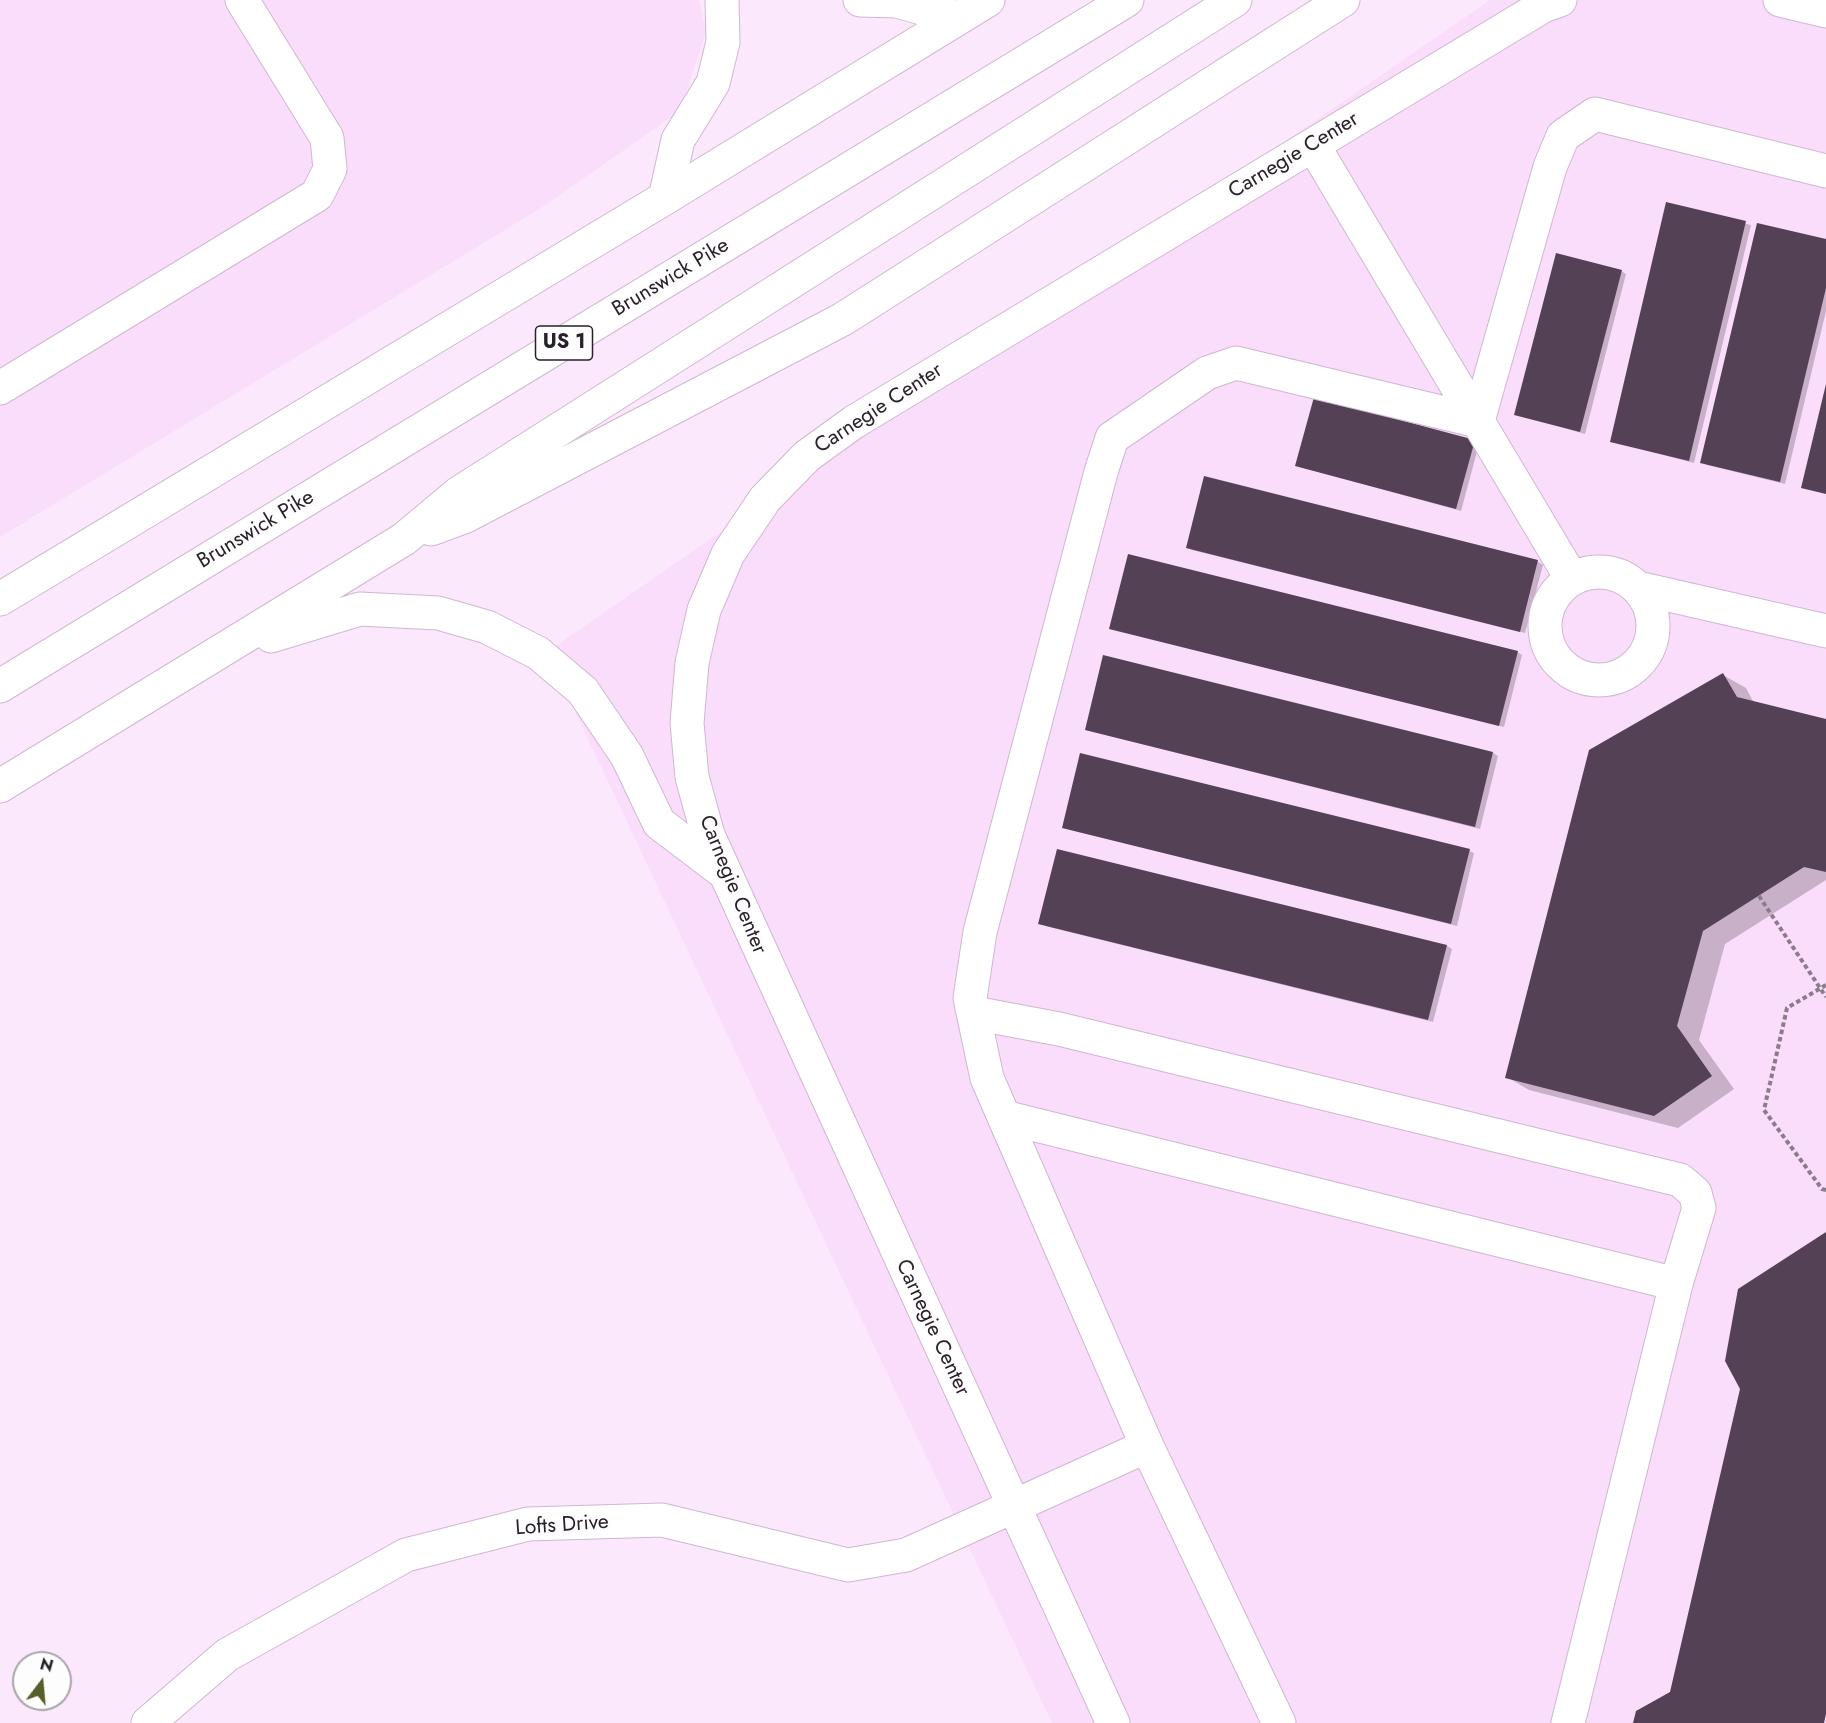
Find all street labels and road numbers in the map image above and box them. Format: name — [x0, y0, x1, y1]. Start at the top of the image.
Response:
street label: Carnegie Center — [1224, 107, 1364, 205]
street label: Brunswick Pike — [608, 233, 734, 323]
road number: US 1 — [536, 326, 592, 360]
street label: Carnegie Center — [810, 358, 948, 460]
street label: Brunswick Pike — [193, 485, 319, 575]
street label: Carnegie Center — [693, 812, 771, 958]
street label: Carnegie Center — [889, 1256, 975, 1400]
street label: Lofts Drive — [515, 1510, 609, 1542]

